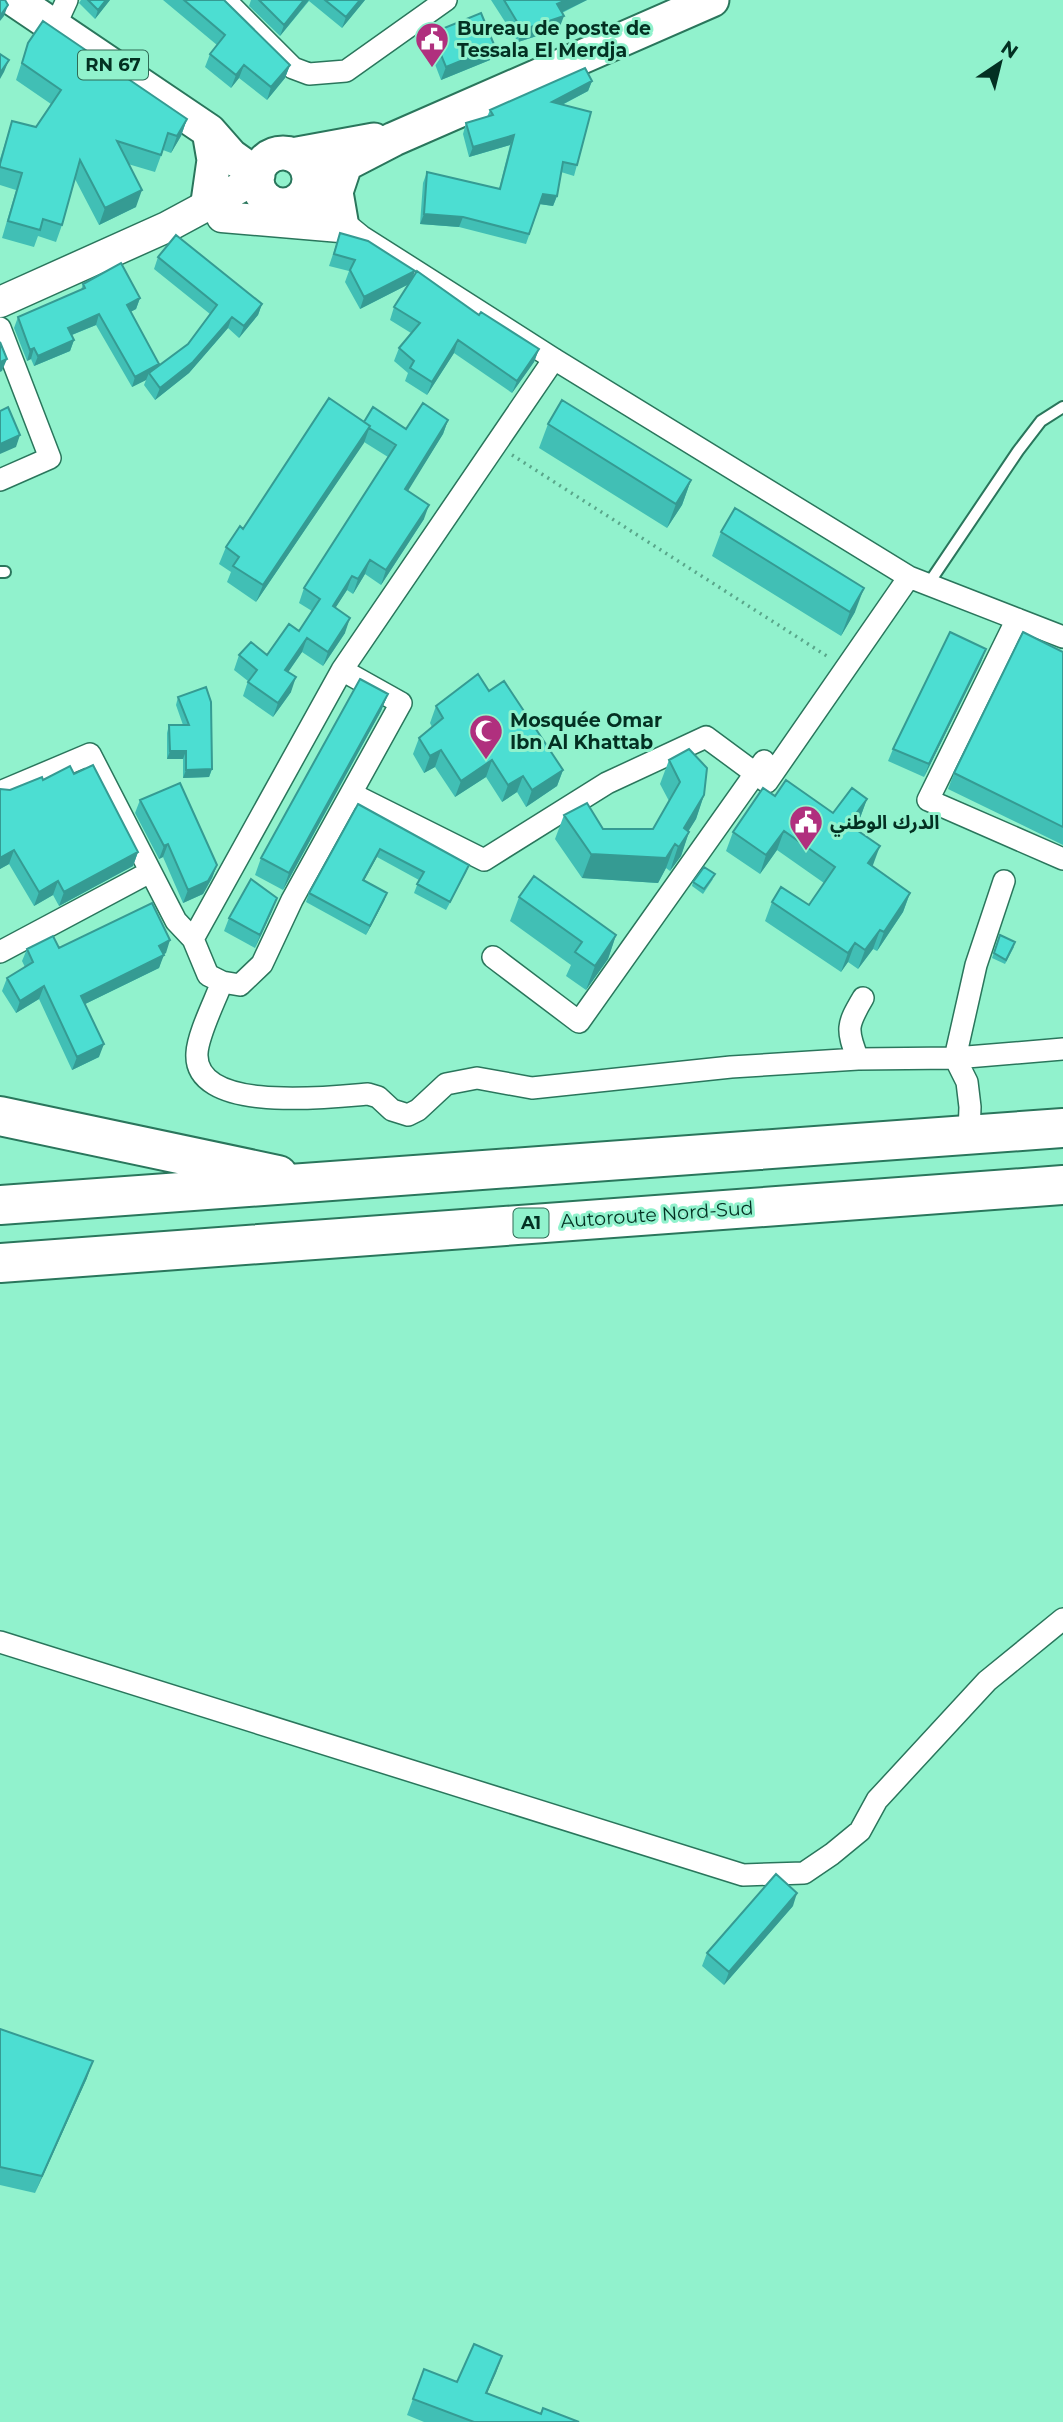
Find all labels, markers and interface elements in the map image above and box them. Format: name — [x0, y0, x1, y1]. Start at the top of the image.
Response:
place label: Bureau de poste de Tessala El Merdja — [457, 17, 651, 62]
public building icon: Bureau de poste de Tessala El Merdja — [413, 20, 451, 69]
north arrow — [965, 28, 1035, 98]
text: N — [997, 36, 1022, 63]
road number: RN 67 — [78, 51, 148, 80]
place label: Mosquée Omar Ibn Al Khattab — [510, 709, 662, 754]
mosque icon: Mosquée Omar Ibn Al Khattab — [467, 712, 505, 761]
public building icon: الدرك الوطني — [787, 803, 825, 852]
place label: الدرك الوطني — [830, 811, 939, 837]
street label: Autoroute Nord-Sud — [560, 1196, 754, 1233]
road number: A1 — [514, 1208, 548, 1238]

